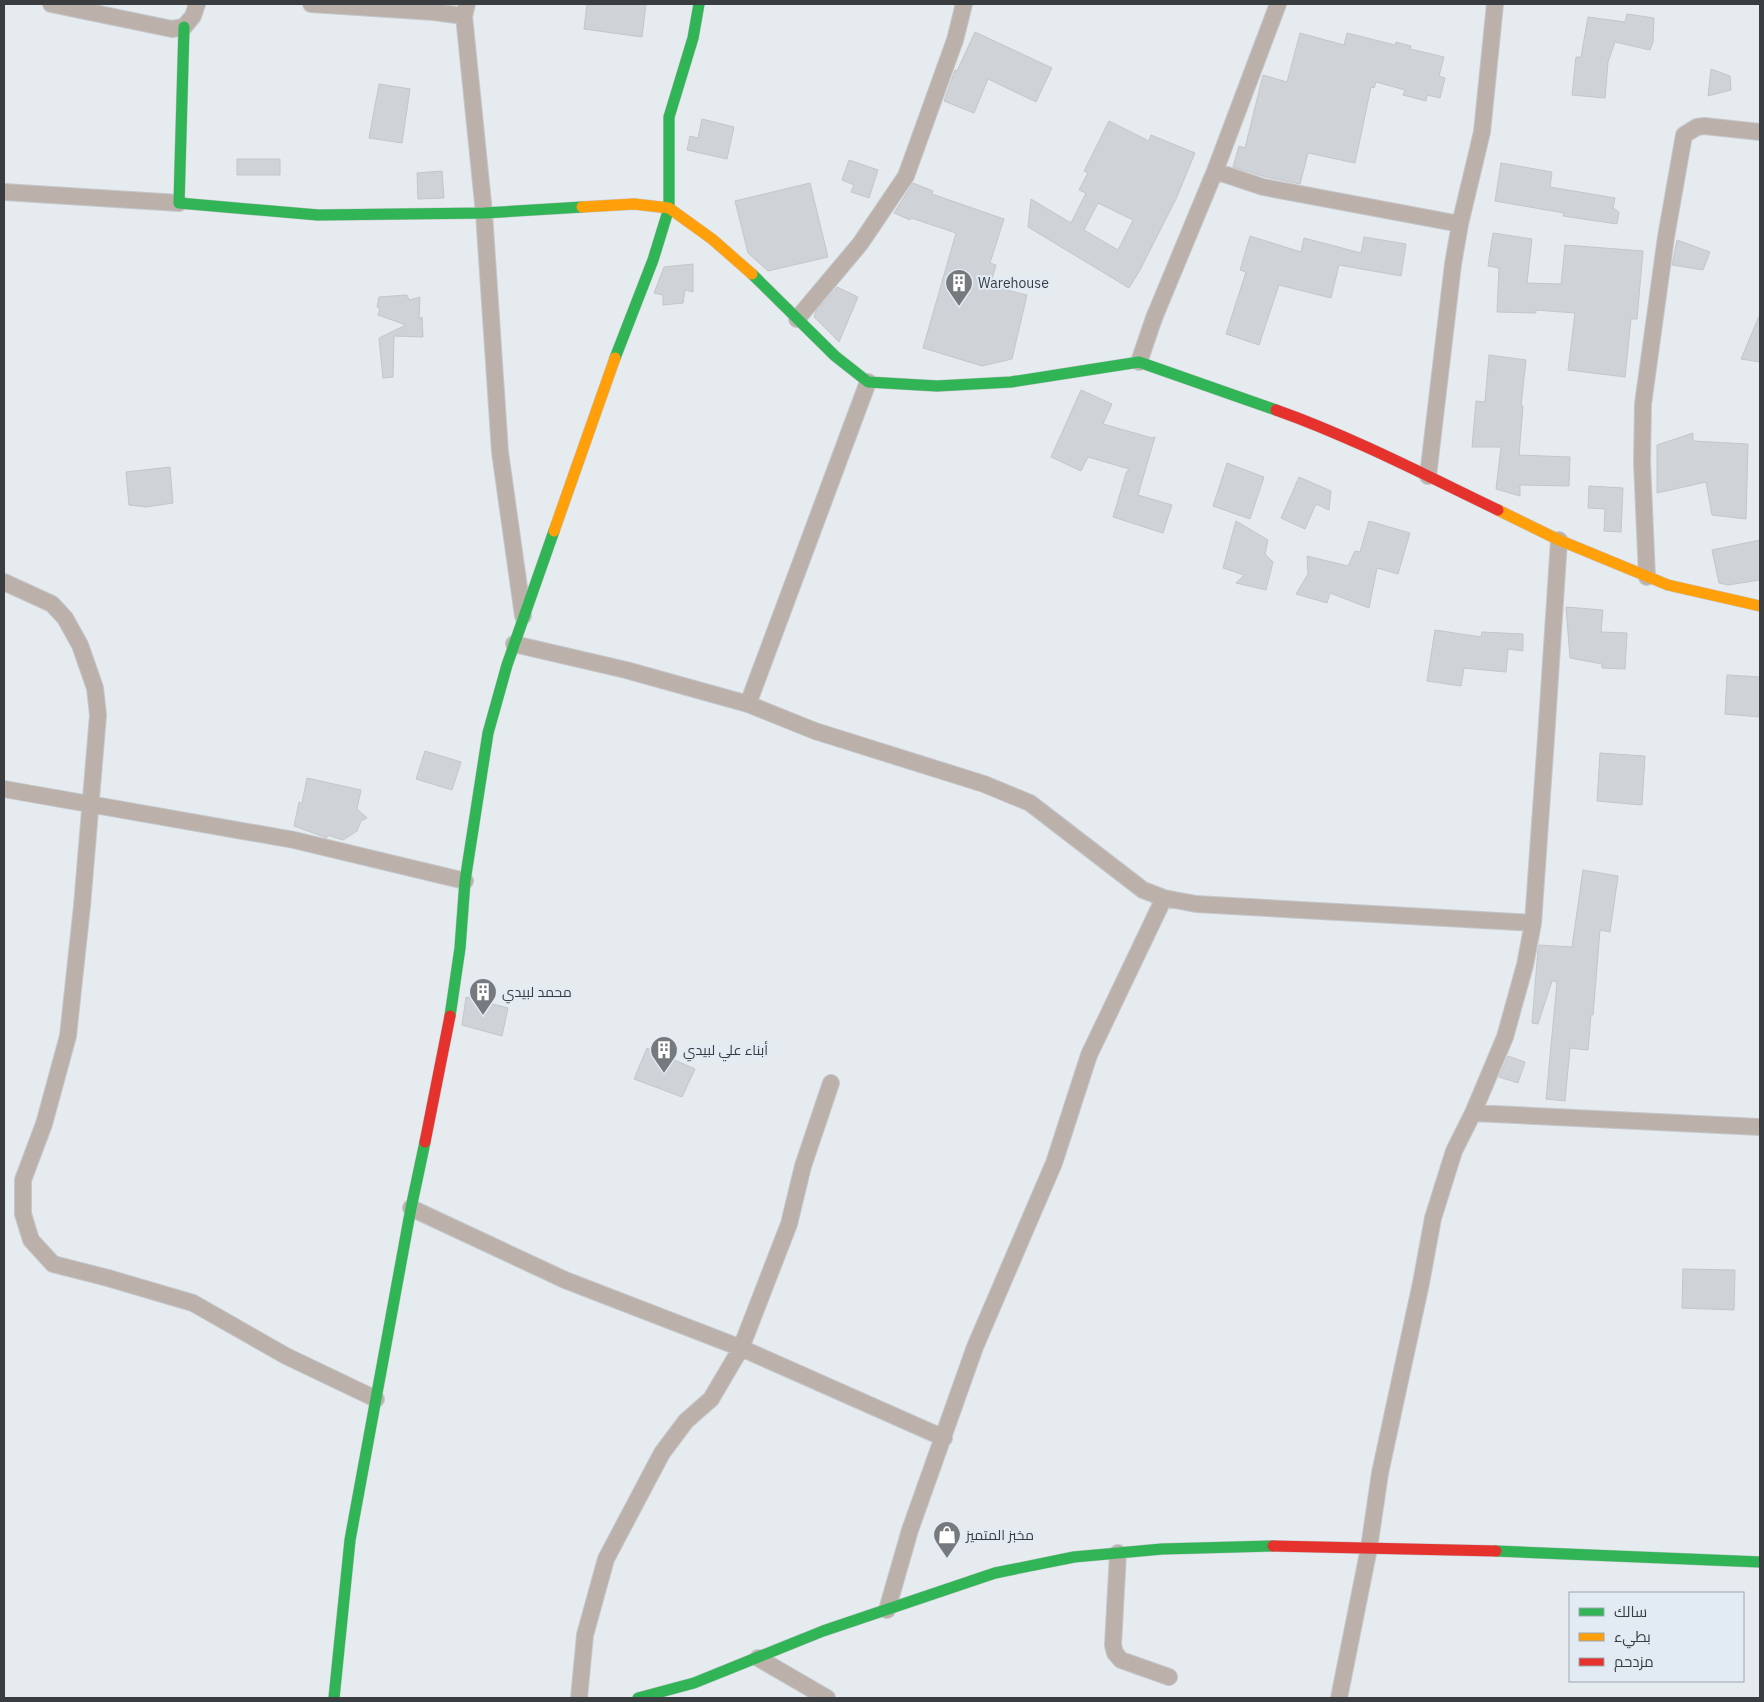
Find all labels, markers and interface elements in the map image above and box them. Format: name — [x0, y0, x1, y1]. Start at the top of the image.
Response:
building icon: Warehouse — [944, 268, 974, 307]
place label: Warehouse — [978, 274, 1049, 292]
building icon: محمد لبيدي — [468, 977, 498, 1016]
place label: محمد لبيدي — [502, 983, 572, 1004]
building icon: أبناء علي لبيدي — [649, 1035, 679, 1074]
place label: أبناء علي لبيدي — [683, 1041, 768, 1062]
shop icon: مخبز المتميز — [932, 1520, 962, 1559]
place label: مخبز المتميز — [965, 1526, 1034, 1544]
legend — [1569, 1592, 1744, 1682]
text: سالك — [1614, 1602, 1647, 1621]
text: بطيء — [1614, 1627, 1651, 1649]
text: مزدحم — [1614, 1652, 1654, 1672]

